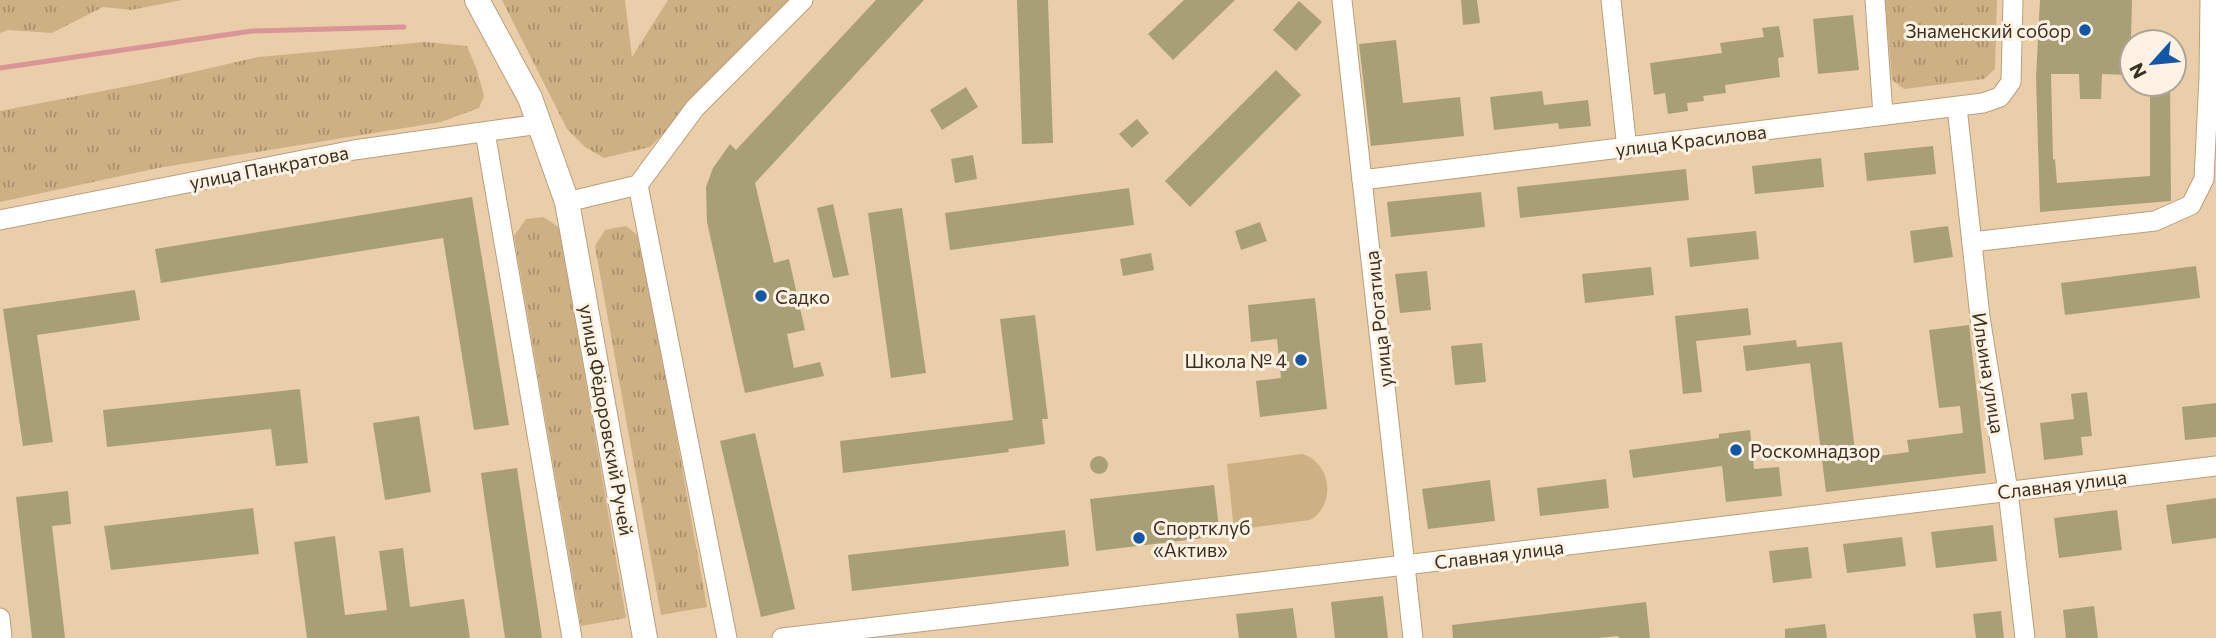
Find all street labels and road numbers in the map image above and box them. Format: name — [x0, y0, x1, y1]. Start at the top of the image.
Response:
street label: улица Красилова — [1614, 119, 1768, 161]
street label: улица Панкратова — [187, 140, 351, 194]
street label: улица Рогатица — [1359, 249, 1397, 389]
street label: улица Фёдоровский Ручей — [575, 302, 639, 538]
street label: Ильина улица — [1968, 311, 2010, 435]
street label: Славная улица — [1996, 465, 2128, 503]
street label: Славная улица — [1433, 535, 1565, 573]

